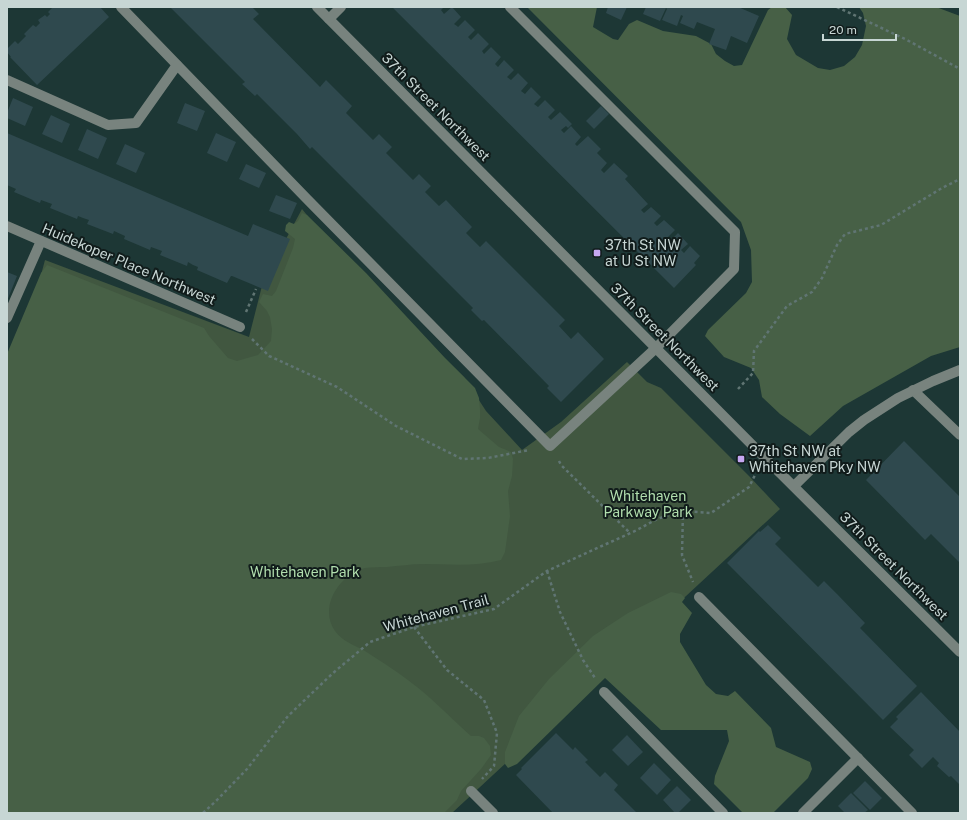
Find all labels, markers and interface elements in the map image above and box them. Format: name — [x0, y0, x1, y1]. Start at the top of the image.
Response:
scale bar — [823, 16, 896, 42]
text: 20 m — [829, 23, 857, 37]
street label: 37th Street Northwest — [379, 50, 493, 164]
street label: Huidekoper Place Northwest — [40, 220, 218, 308]
place label: 37th St NW at U St NW — [605, 237, 681, 269]
marker: 37th St NW at U St NW — [592, 248, 602, 258]
street label: 37th Street Northwest — [608, 280, 722, 394]
place label: 37th St NW at Whitehaven Pky NW — [749, 443, 881, 475]
marker: 37th St NW at Whitehaven Pky NW — [736, 454, 746, 464]
park label: Whitehaven Parkway Park — [603, 488, 693, 520]
street label: 37th Street Northwest — [837, 509, 951, 623]
park label: Whitehaven Park — [250, 564, 360, 580]
street label: Whitehaven Trail — [381, 591, 491, 635]

